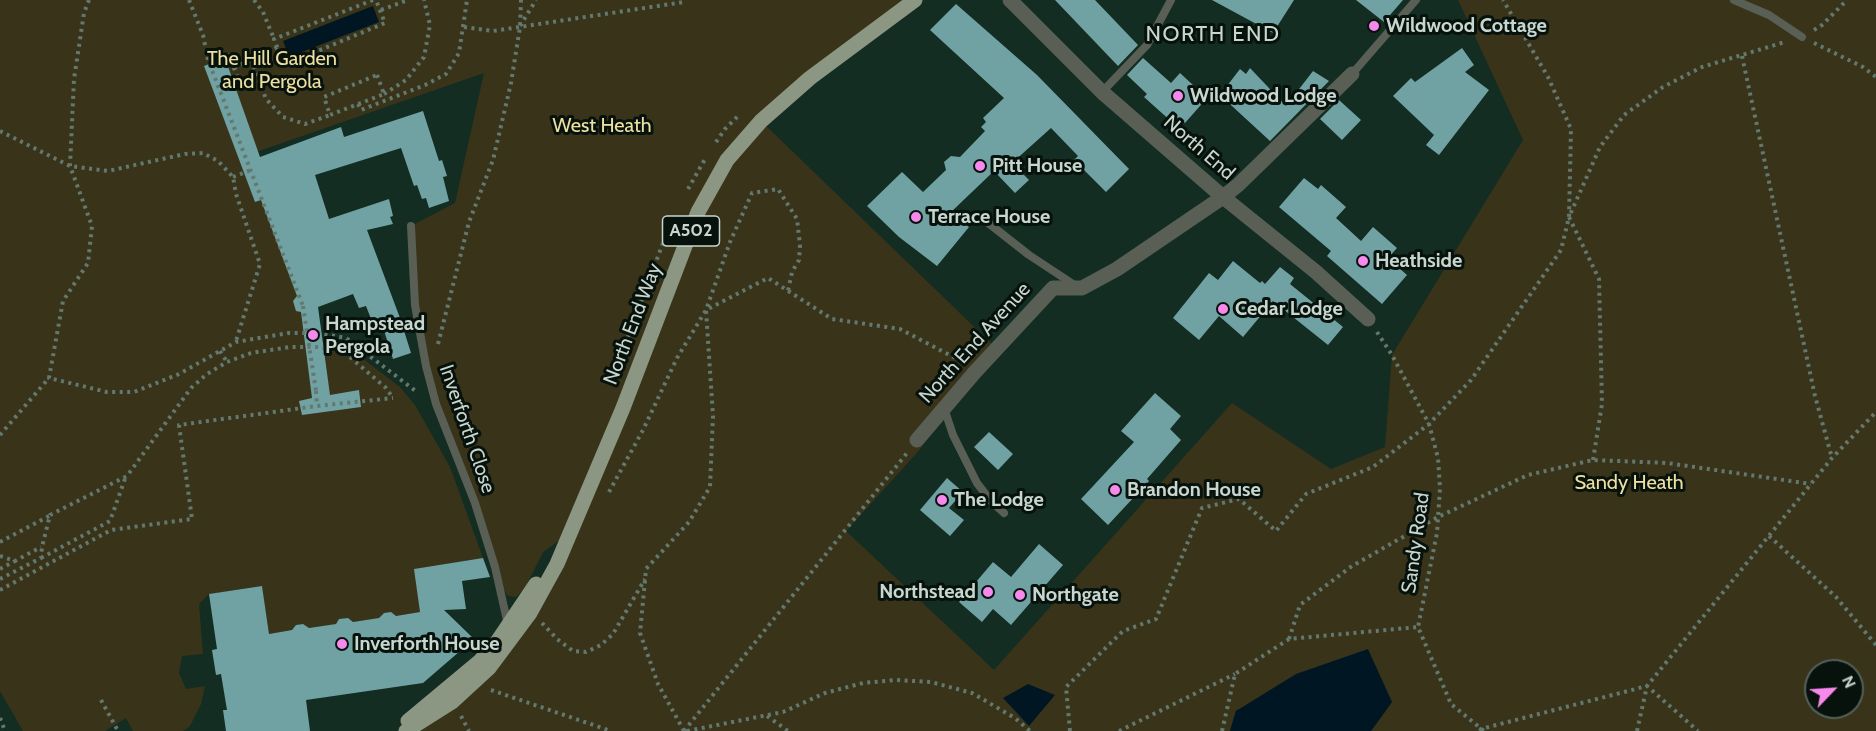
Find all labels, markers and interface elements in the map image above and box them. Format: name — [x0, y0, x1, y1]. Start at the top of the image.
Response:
place label: Wildwood Cottage — [1386, 14, 1547, 38]
marker: Wildwood Cottage — [1367, 19, 1381, 33]
district label: NORTH END — [1146, 22, 1280, 48]
park label: The Hill Garden and Pergola — [207, 47, 337, 94]
place label: Wildwood Lodge — [1190, 84, 1337, 108]
marker: Wildwood Lodge — [1171, 89, 1185, 103]
street label: North End — [1159, 111, 1239, 185]
park label: West Heath — [553, 114, 651, 138]
place label: Pitt House — [992, 154, 1082, 178]
marker: Pitt House — [973, 159, 987, 173]
place label: Terrace House — [928, 205, 1050, 229]
marker: Terrace House — [909, 210, 923, 224]
road number: A502 — [662, 216, 720, 246]
place label: Heathside — [1375, 249, 1462, 273]
marker: Heathside — [1356, 254, 1370, 268]
street label: North End Way — [599, 260, 667, 388]
street label: North End Avenue — [914, 278, 1036, 408]
place label: Cedar Lodge — [1235, 297, 1343, 321]
marker: Cedar Lodge — [1216, 302, 1230, 316]
place label: Hampstead Pergola — [325, 312, 425, 359]
marker: Hampstead Pergola — [306, 328, 320, 342]
street label: Inverforth Close — [434, 362, 500, 496]
park label: Sandy Heath — [1574, 471, 1684, 495]
place label: Brandon House — [1127, 478, 1261, 502]
marker: Brandon House — [1108, 483, 1122, 497]
place label: The Lodge — [954, 488, 1044, 512]
street label: Sandy Road — [1397, 491, 1435, 595]
marker: The Lodge — [935, 493, 949, 507]
place label: Northstead — [879, 580, 976, 604]
place label: Northgate — [1032, 583, 1119, 607]
marker: Northstead — [981, 585, 995, 599]
marker: Northgate — [1013, 588, 1027, 602]
place label: Inverforth House — [354, 632, 499, 656]
marker: Inverforth House — [335, 637, 349, 651]
north arrow — [1804, 659, 1864, 719]
text: N — [1838, 673, 1860, 691]

